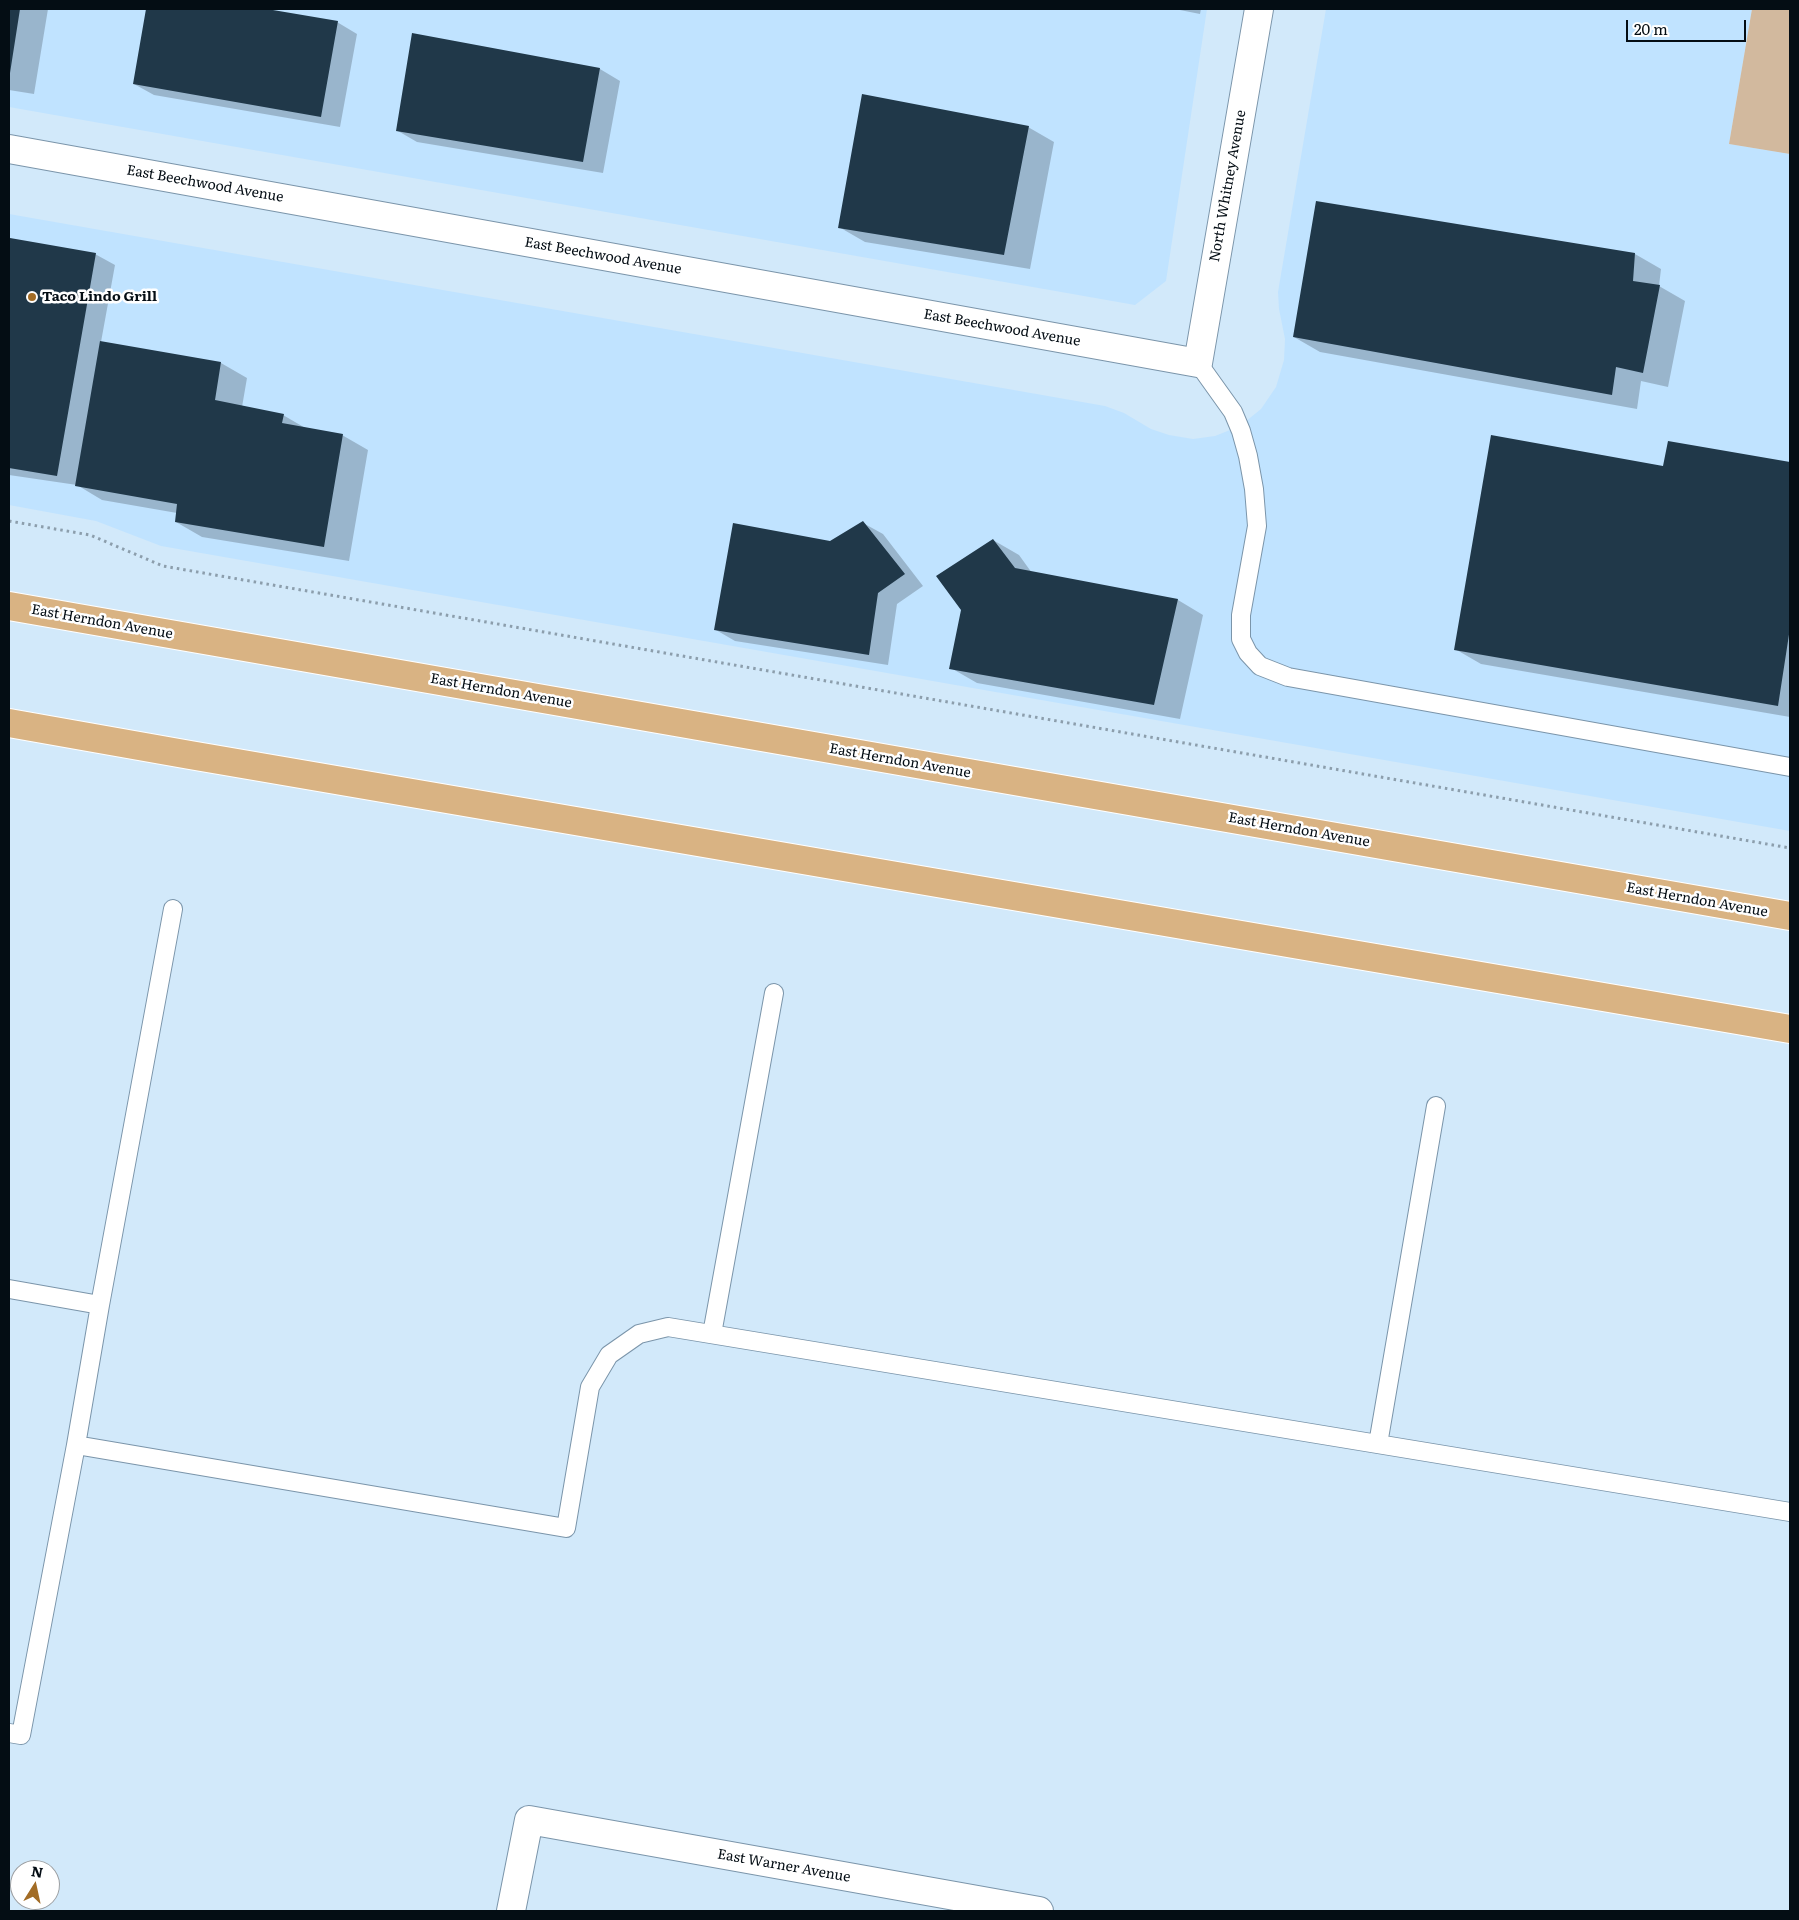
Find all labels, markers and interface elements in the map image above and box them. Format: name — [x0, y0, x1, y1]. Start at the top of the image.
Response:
scale bar — [1629, 10, 1749, 42]
text: 20 m — [1634, 17, 1668, 40]
street label: North Whitney Avenue — [1206, 109, 1250, 263]
street label: East Beechwood Avenue — [125, 162, 285, 206]
street label: East Beechwood Avenue — [523, 234, 683, 278]
place label: Taco Lindo Grill — [42, 289, 157, 305]
marker: Taco Lindo Grill — [26, 291, 38, 303]
street label: East Beechwood Avenue — [922, 306, 1082, 350]
street label: East Herndon Avenue — [30, 601, 174, 643]
street label: East Herndon Avenue — [429, 670, 573, 712]
street label: East Herndon Avenue — [828, 740, 972, 782]
street label: East Herndon Avenue — [1227, 809, 1371, 851]
street label: East Herndon Avenue — [1625, 879, 1769, 921]
street label: East Warner Avenue — [716, 1846, 852, 1886]
north arrow — [10, 1860, 60, 1910]
text: N — [30, 1860, 45, 1882]

